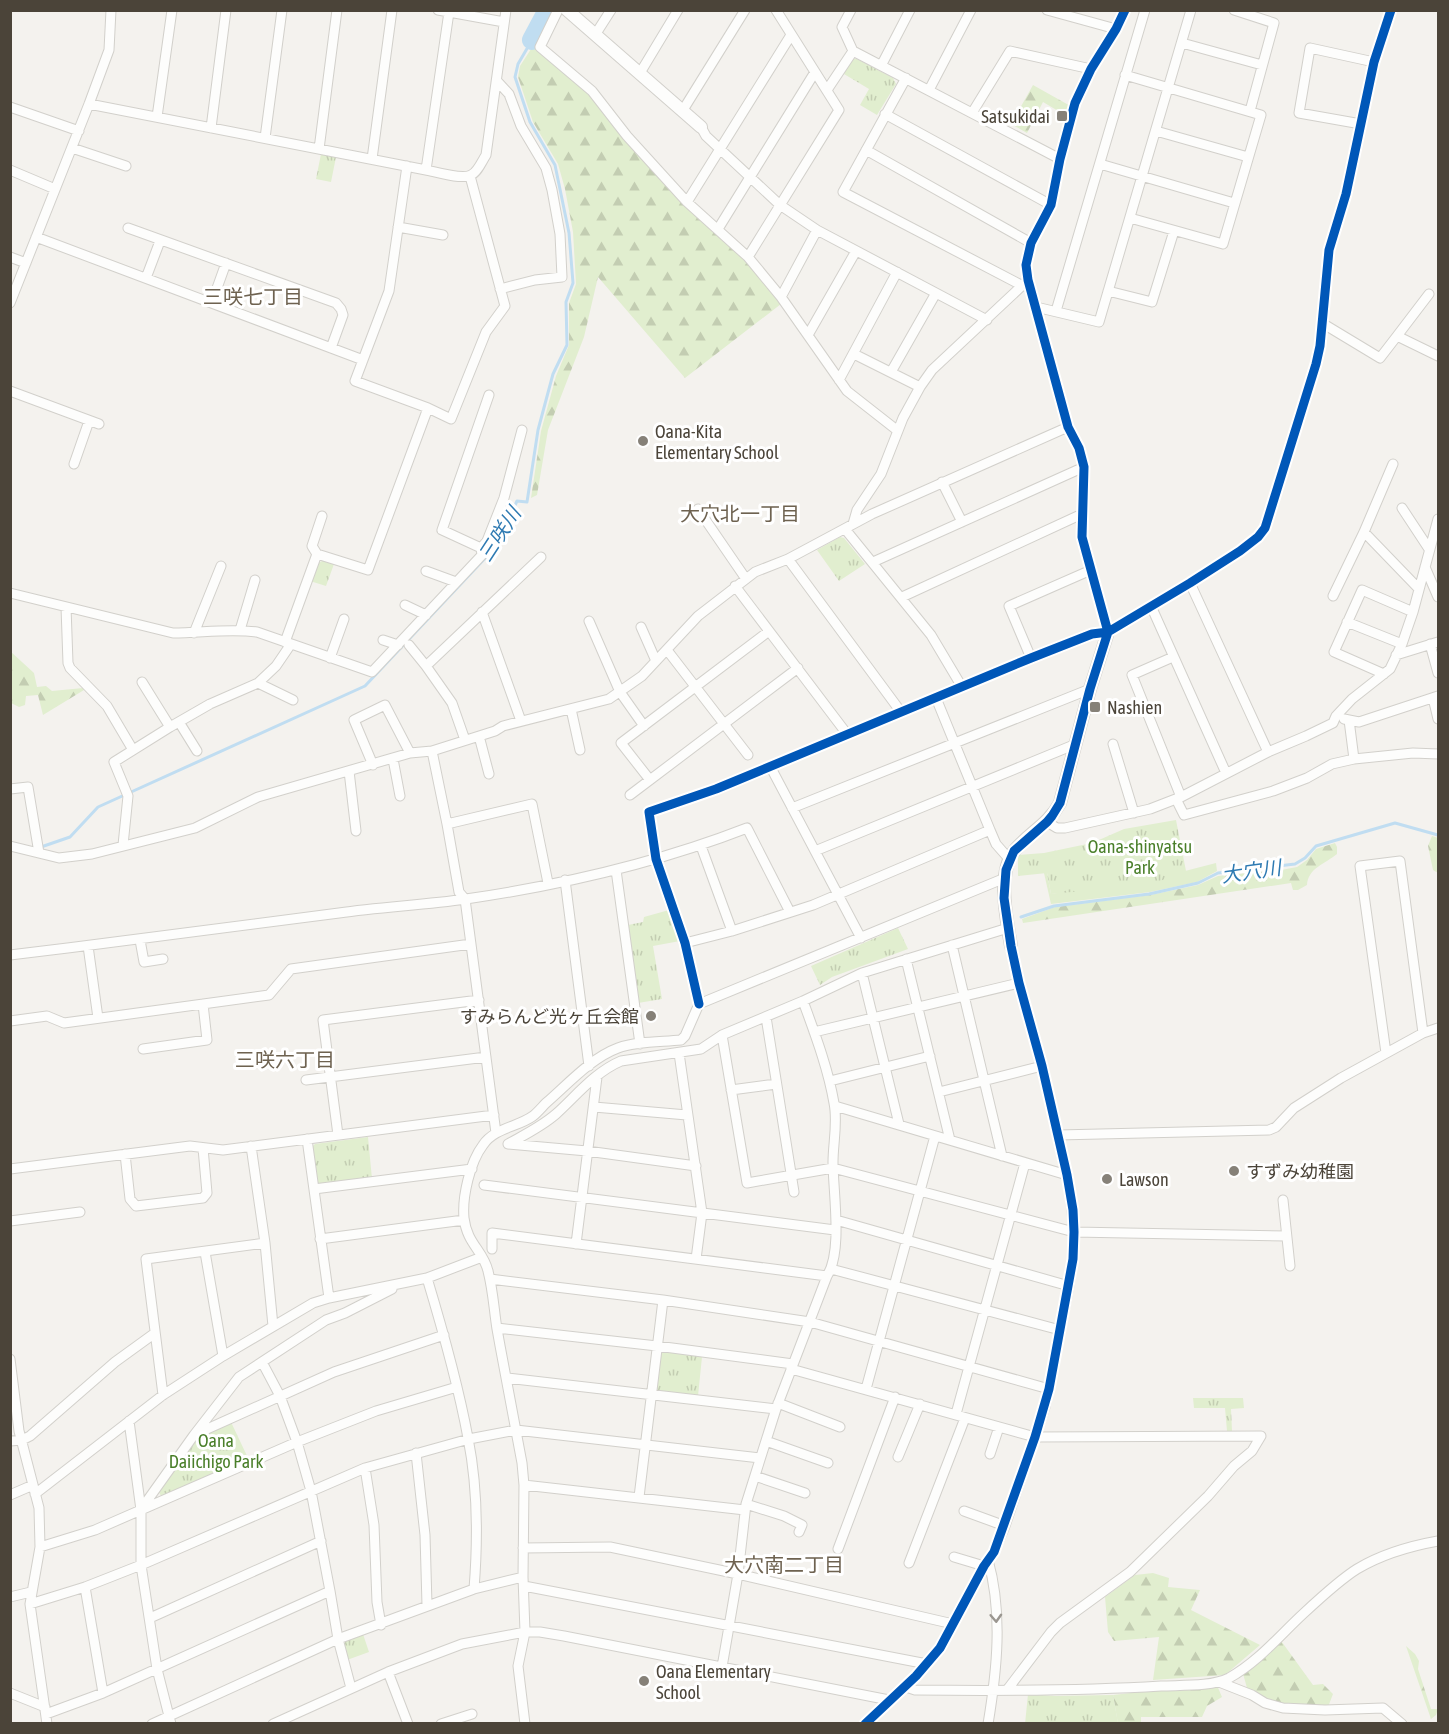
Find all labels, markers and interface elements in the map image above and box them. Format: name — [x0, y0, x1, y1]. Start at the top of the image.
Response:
place label: Satsukidai — [981, 106, 1050, 127]
marker: Satsukidai — [1055, 109, 1069, 123]
district label: 三咲七丁目 — [203, 285, 303, 308]
place label: Oana-Kita Elementary School — [655, 421, 779, 463]
marker: Oana-Kita Elementary School — [636, 434, 650, 448]
water label: 三咲川 — [473, 501, 526, 565]
district label: 大穴北一丁目 — [680, 502, 800, 525]
place label: Nashien — [1107, 697, 1162, 718]
marker: Nashien — [1088, 700, 1102, 714]
park label: Oana-shinyatsu Park — [1088, 836, 1192, 878]
water label: 大穴川 — [1220, 855, 1284, 887]
place label: すみらんど光ヶ丘会館 — [460, 1006, 639, 1027]
marker: すみらんど光ヶ丘会館 — [644, 1009, 658, 1023]
district label: 三咲六丁目 — [235, 1048, 335, 1071]
place label: すずみ幼稚園 — [1246, 1161, 1354, 1182]
marker: すずみ幼稚園 — [1227, 1164, 1241, 1178]
place label: Lawson — [1119, 1169, 1169, 1190]
marker: Lawson — [1100, 1172, 1114, 1186]
park label: Oana Daiichigo Park — [169, 1430, 263, 1472]
district label: 大穴南二丁目 — [724, 1553, 844, 1576]
one-way arrow — [989, 1613, 1002, 1622]
place label: Oana Elementary School — [656, 1661, 771, 1703]
marker: Oana Elementary School — [637, 1674, 651, 1688]

